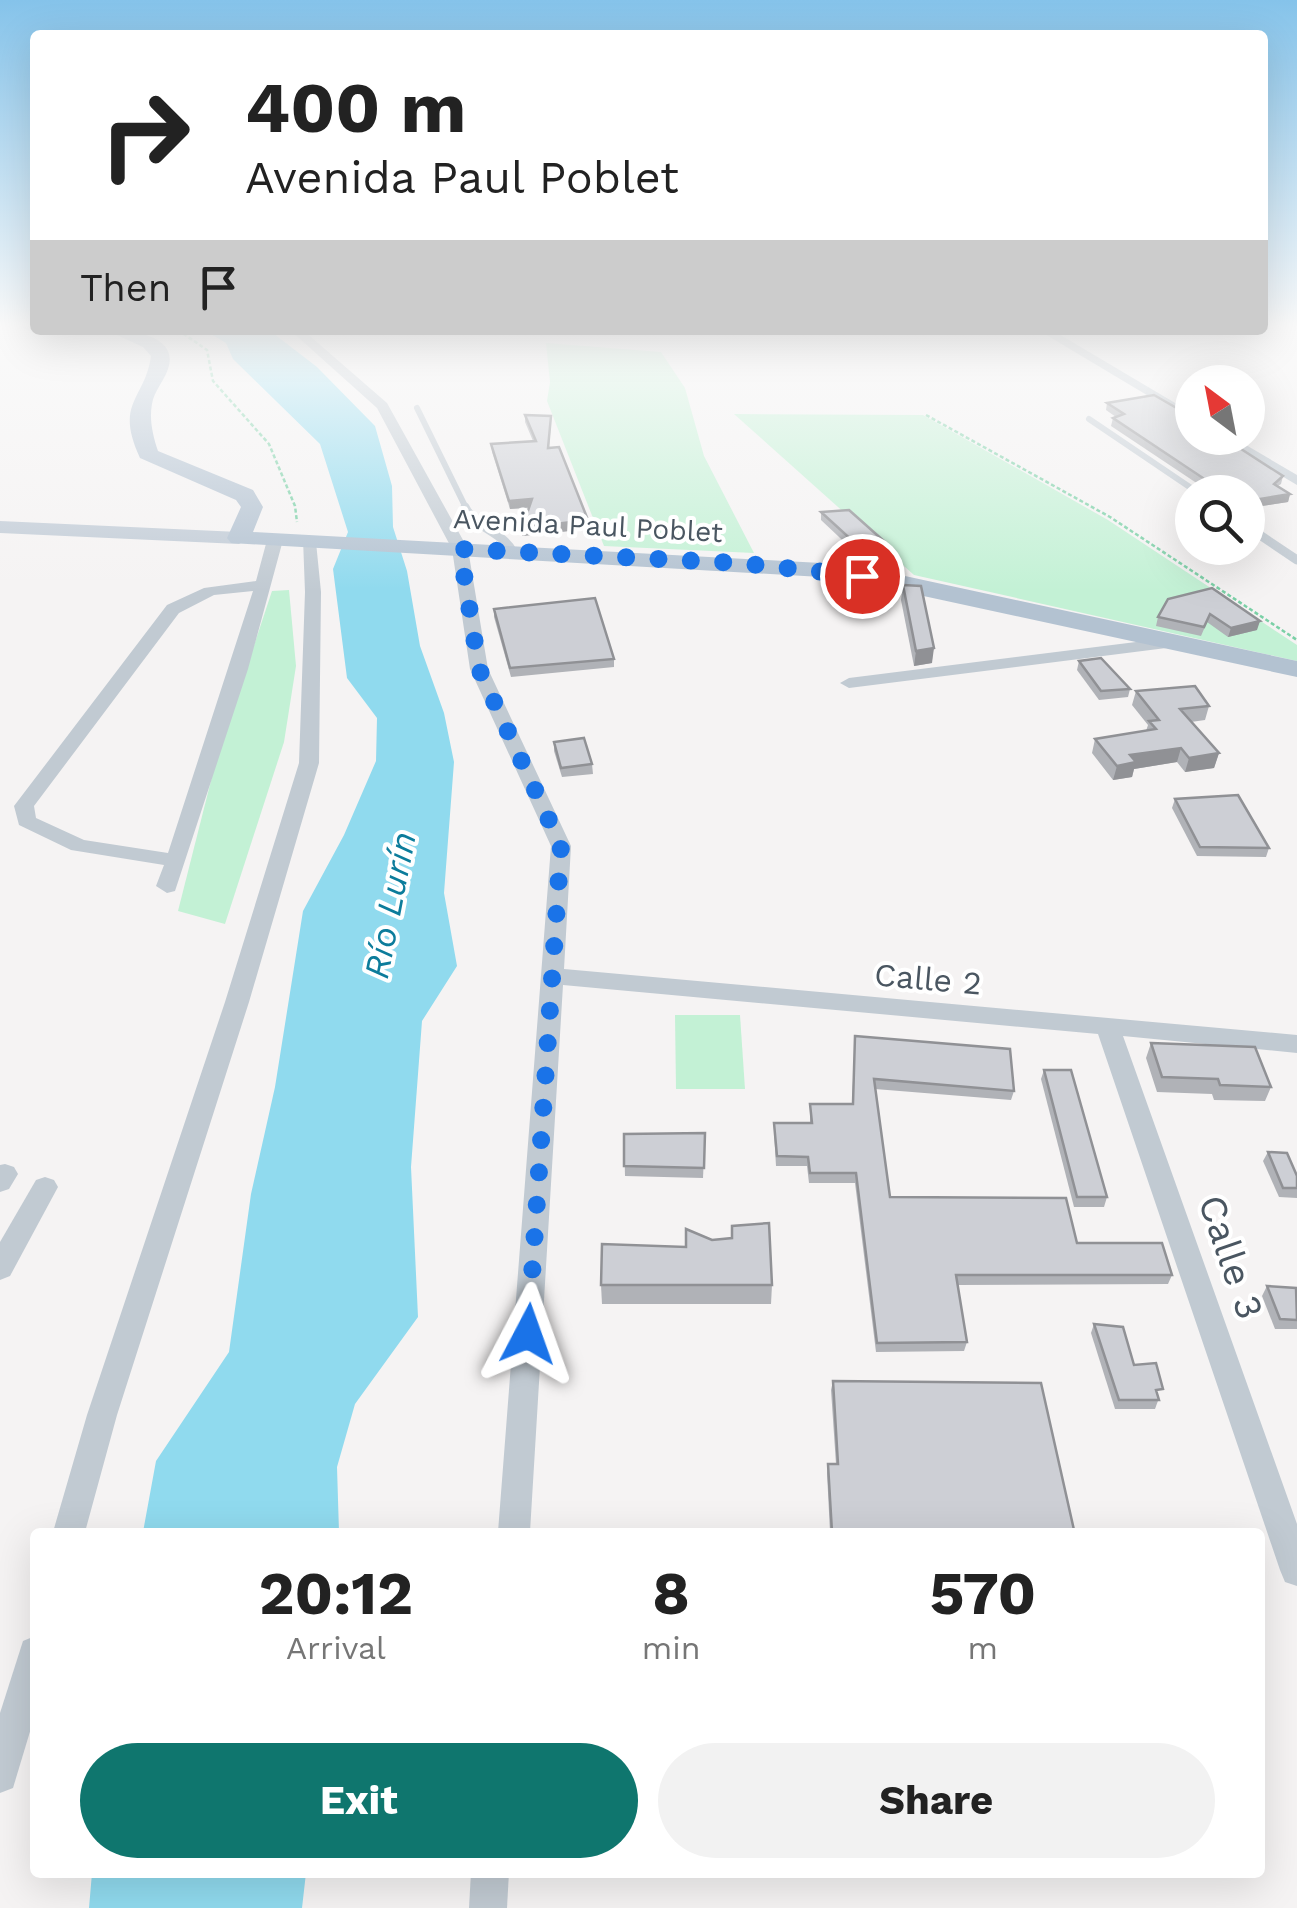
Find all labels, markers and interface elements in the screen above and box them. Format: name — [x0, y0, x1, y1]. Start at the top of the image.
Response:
text: 400 m — [245, 67, 466, 149]
icon: right — [80, 70, 210, 200]
text: Avenida Paul Poblet — [245, 151, 679, 204]
icon: arrive — [191, 260, 246, 315]
text: Then — [80, 266, 171, 310]
north arrow — [1175, 365, 1265, 455]
map controls — [1175, 365, 1265, 565]
button: search — [1175, 475, 1265, 565]
street label: Avenida Paul Poblet — [452, 502, 724, 549]
pin — [820, 534, 905, 619]
icon: arrive — [835, 549, 890, 604]
water label: Río Lurín — [355, 828, 425, 982]
street label: Calle 2 — [873, 955, 983, 1003]
street label: Calle 3 — [1189, 1189, 1273, 1325]
position arrow — [476, 1282, 580, 1386]
text: 20:12 — [259, 1558, 413, 1629]
text: 8 — [652, 1558, 690, 1629]
text: 570 — [929, 1558, 1036, 1629]
text: Arrival — [286, 1629, 386, 1667]
text: min — [642, 1629, 701, 1667]
text: m — [968, 1629, 998, 1667]
button: Exit — [80, 1743, 638, 1858]
button: Share — [658, 1743, 1215, 1858]

